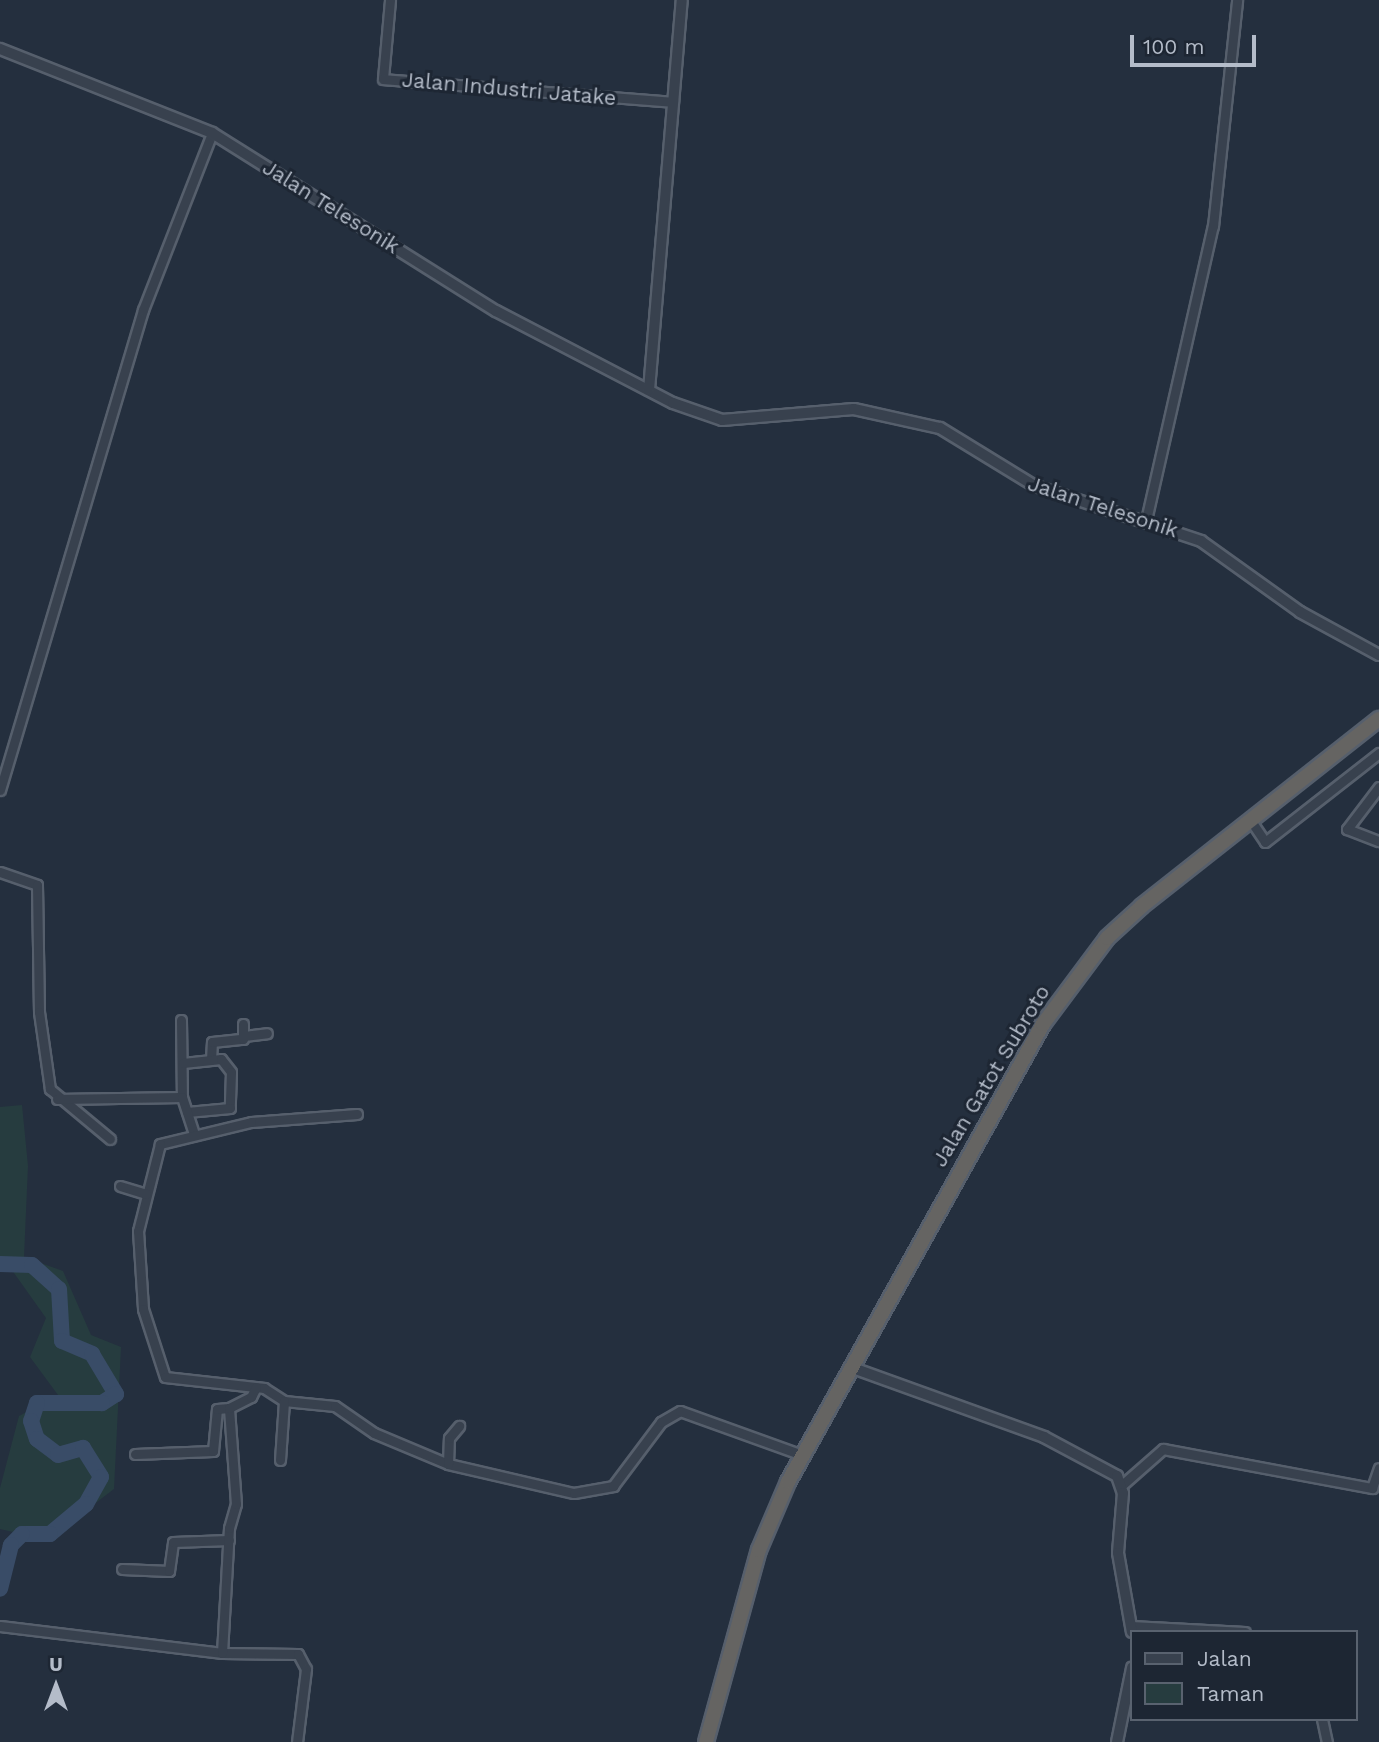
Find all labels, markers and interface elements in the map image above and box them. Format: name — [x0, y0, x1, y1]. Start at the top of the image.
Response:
scale bar — [1134, 21, 1260, 65]
text: 100 m — [1143, 34, 1205, 59]
street label: Jalan Industri Jatake — [401, 67, 617, 111]
street label: Jalan Telesonik — [258, 155, 404, 259]
street label: Jalan Telesonik — [1024, 471, 1182, 543]
street label: Jalan Gatot Subroto — [927, 981, 1055, 1171]
legend — [1130, 1630, 1358, 1721]
text: Jalan — [1197, 1646, 1252, 1671]
north arrow — [21, 1651, 91, 1721]
text: U — [49, 1653, 63, 1676]
text: Taman — [1197, 1681, 1264, 1706]

